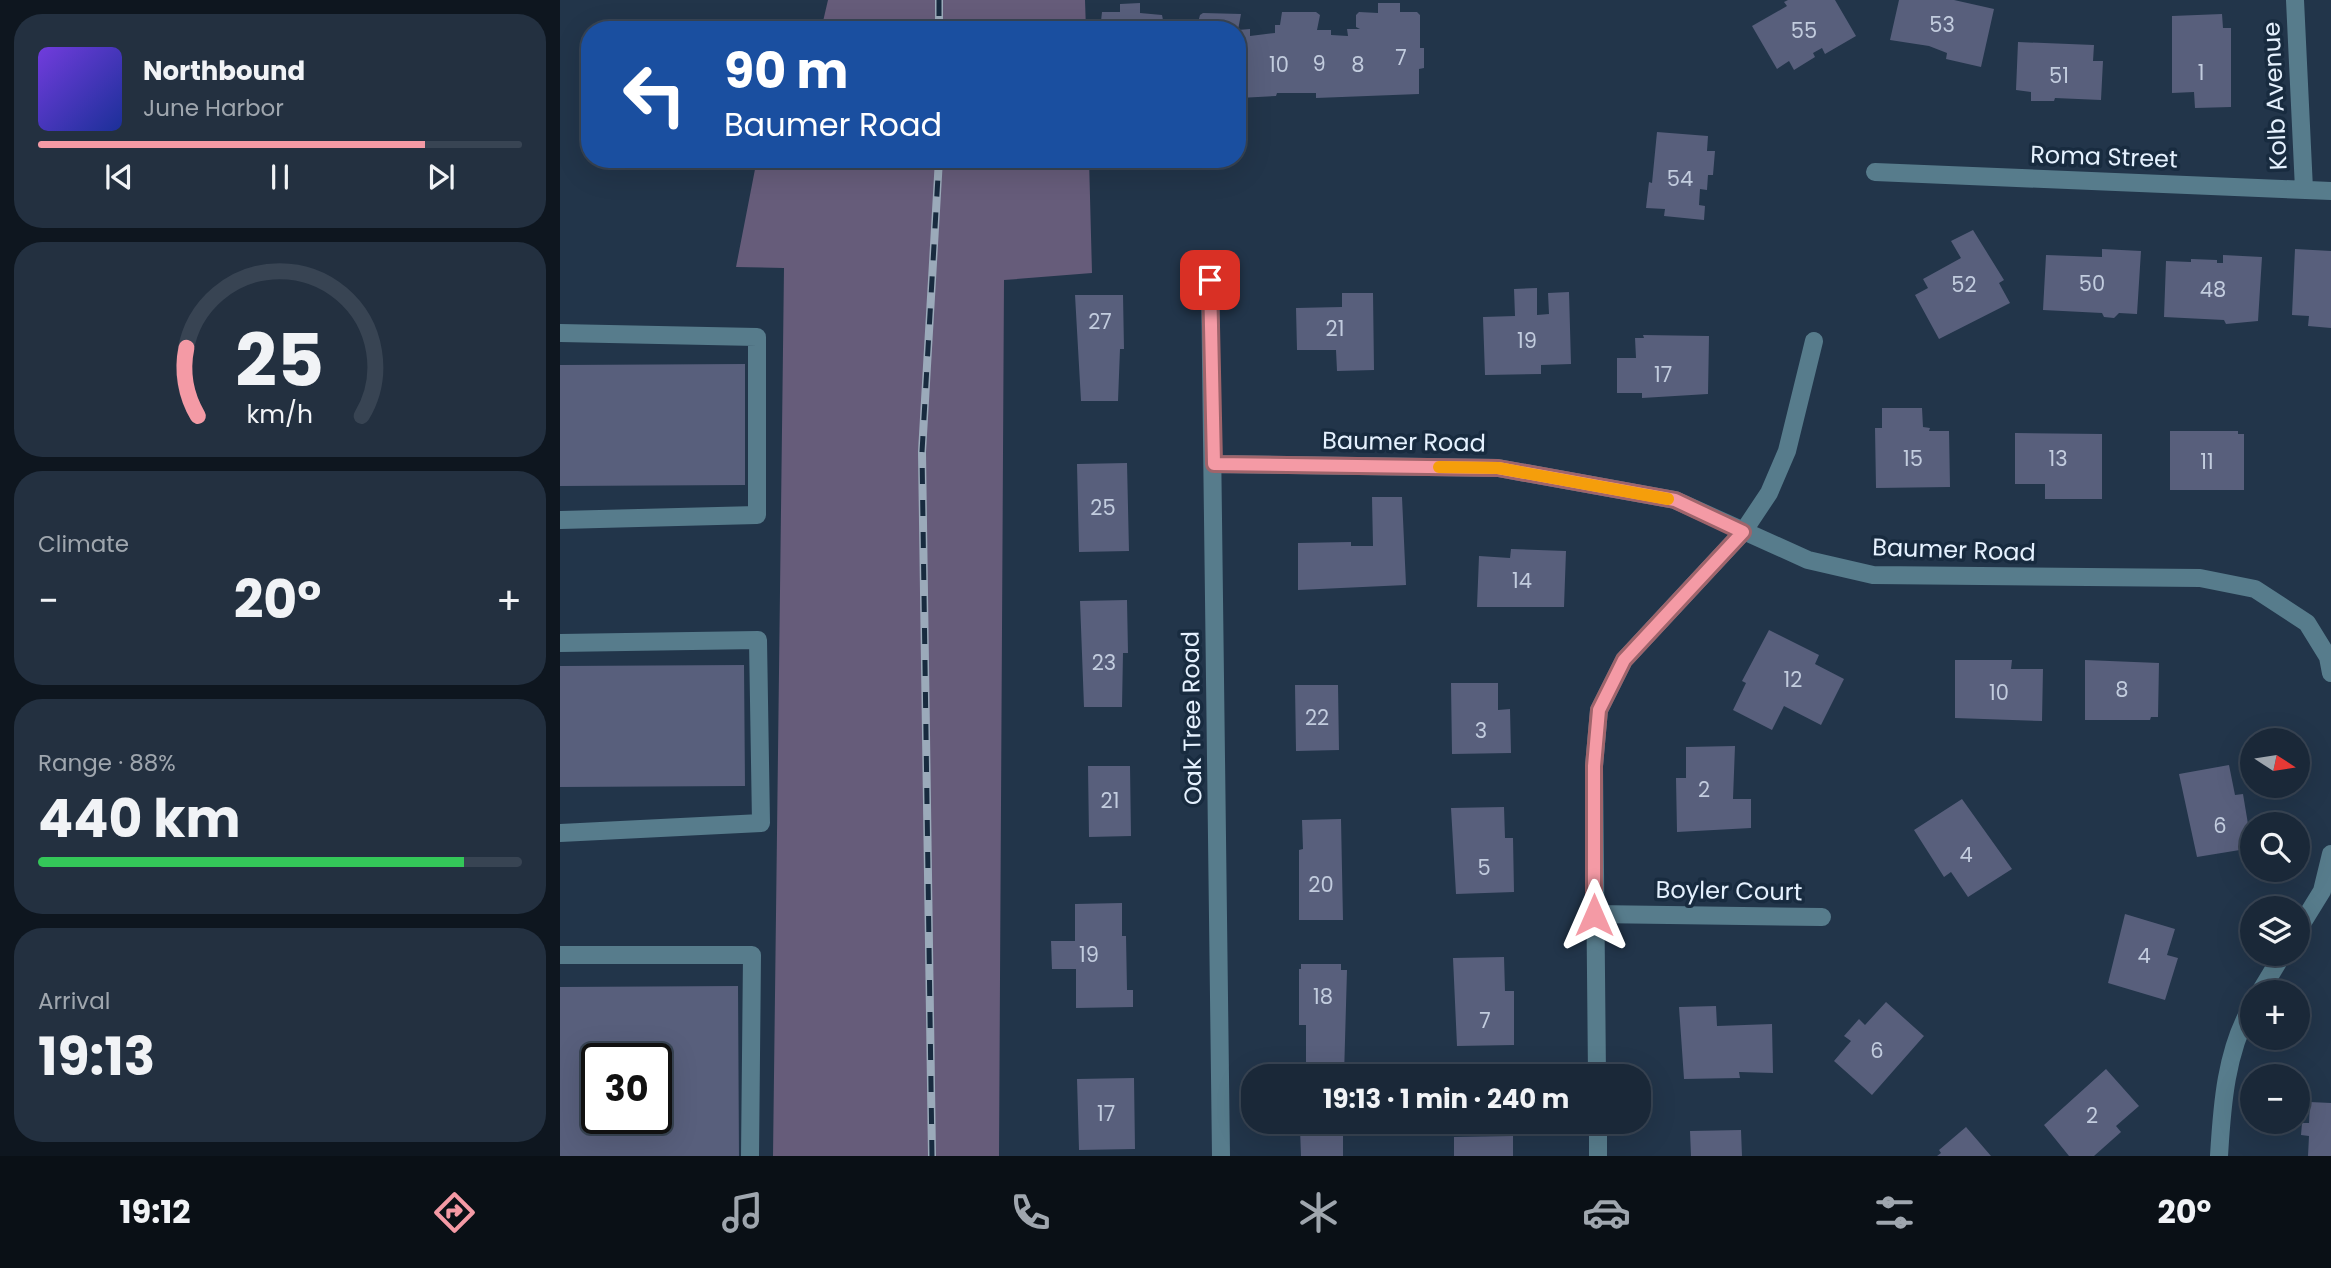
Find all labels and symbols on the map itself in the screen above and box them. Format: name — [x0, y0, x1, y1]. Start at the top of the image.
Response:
house number: 53 — [1929, 10, 1955, 39]
house number: 55 — [1791, 16, 1817, 45]
street label: Kolb Avenue — [2254, 21, 2295, 171]
house number: 7 — [1395, 43, 1407, 72]
house number: 9 — [1312, 49, 1326, 78]
house number: 10 — [1269, 50, 1289, 79]
house number: 8 — [1351, 50, 1365, 79]
house number: 1 — [2198, 58, 2204, 87]
house number: 51 — [2049, 61, 2069, 90]
street label: Roma Street — [2030, 137, 2178, 176]
house number: 54 — [1667, 164, 1693, 193]
pin — [1180, 250, 1240, 310]
house number: 50 — [2079, 269, 2105, 298]
house number: 52 — [1951, 270, 1977, 299]
house number: 48 — [2200, 275, 2226, 304]
house number: 27 — [1088, 307, 1112, 336]
house number: 21 — [1326, 314, 1344, 343]
house number: 19 — [1517, 326, 1537, 355]
house number: 17 — [1654, 360, 1672, 389]
street label: Baumer Road — [1322, 424, 1486, 459]
house number: 15 — [1903, 444, 1923, 473]
house number: 13 — [2048, 444, 2068, 473]
house number: 11 — [2200, 447, 2214, 476]
house number: 25 — [1090, 493, 1116, 522]
street label: Baumer Road — [1872, 530, 2036, 569]
house number: 14 — [1512, 566, 1532, 595]
street label: Oak Tree Road — [1173, 631, 1210, 805]
house number: 23 — [1092, 648, 1116, 677]
house number: 12 — [1784, 665, 1802, 694]
house number: 8 — [2115, 675, 2129, 704]
house number: 10 — [1989, 678, 2009, 707]
house number: 22 — [1305, 703, 1329, 732]
house number: 3 — [1475, 716, 1487, 745]
north arrow — [2240, 728, 2310, 798]
house number: 2 — [1698, 775, 1710, 804]
house number: 21 — [1101, 786, 1119, 815]
house number: 6 — [2213, 811, 2227, 840]
house number: 4 — [1959, 840, 1973, 869]
house number: 5 — [1477, 853, 1491, 882]
house number: 20 — [1308, 870, 1334, 899]
street label: Boyler Court — [1655, 873, 1803, 908]
position arrow — [1557, 878, 1631, 952]
house number: 19 — [1079, 940, 1099, 969]
house number: 4 — [2137, 941, 2151, 970]
house number: 18 — [1313, 982, 1333, 1011]
house number: 7 — [1479, 1006, 1491, 1035]
house number: 6 — [1870, 1036, 1884, 1065]
speed limit sign: 30 — [581, 1043, 672, 1134]
house number: 17 — [1097, 1099, 1115, 1128]
house number: 2 — [2086, 1101, 2098, 1130]

